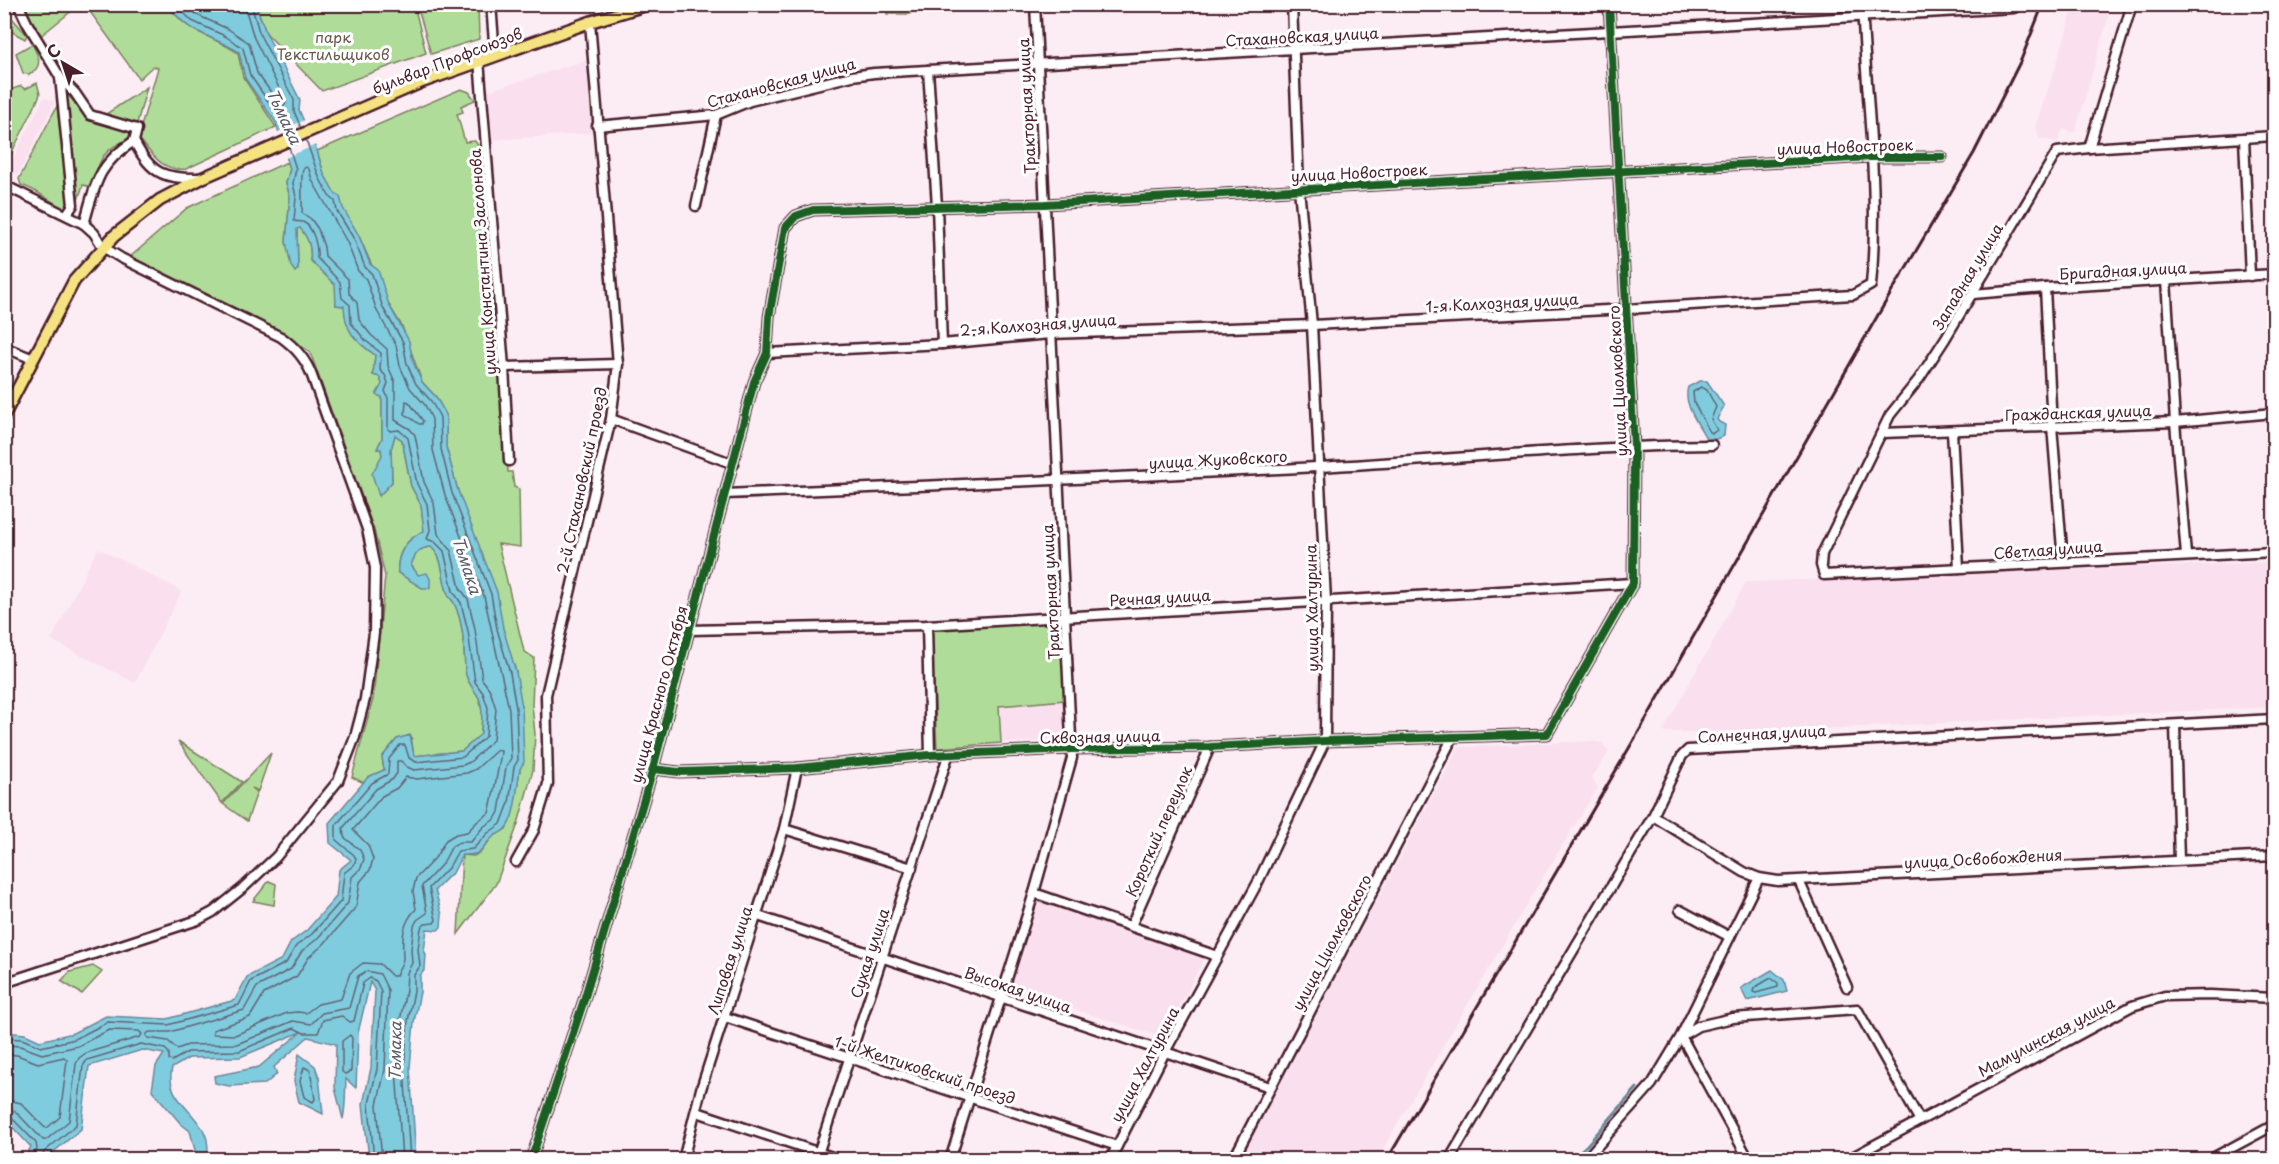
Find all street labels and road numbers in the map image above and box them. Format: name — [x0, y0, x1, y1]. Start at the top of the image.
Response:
street label: Стахановская улица — [1225, 20, 1380, 51]
street label: бульвар Профсоюзов — [369, 21, 526, 99]
street label: Тракторная улица — [1011, 37, 1041, 174]
street label: Стахановская улица — [704, 51, 859, 113]
street label: улица Новостроек — [1776, 132, 1914, 160]
street label: улица Константина Заслонова — [463, 148, 501, 376]
street label: улица Новостроек — [1290, 157, 1428, 187]
street label: Западная улица — [1926, 218, 2008, 334]
street label: Бригадная улица — [2059, 255, 2188, 285]
street label: 1-я Колхозная улица — [1425, 286, 1580, 317]
street label: улица Циолковского — [1602, 305, 1632, 457]
street label: 2-я Колхозная улица — [959, 307, 1117, 341]
street label: 2-й Стахановский проезд — [550, 385, 612, 575]
street label: Гражданская улица — [2004, 398, 2152, 426]
street label: улица Жуковского — [1148, 444, 1288, 474]
street label: Тракторная улица — [1035, 523, 1065, 660]
street label: Светлая улица — [1993, 534, 2104, 564]
street label: улица Халтурина — [1298, 543, 1324, 672]
street label: Речная улица — [1109, 583, 1212, 611]
street label: улица Красного Октября — [623, 603, 693, 785]
street label: Солнечная улица — [1697, 718, 1828, 748]
street label: Сквозная улица — [1039, 723, 1161, 749]
street label: Короткий переулок — [1119, 762, 1197, 900]
street label: улица Освобождения — [1903, 842, 2063, 874]
street label: улица Циолковского — [1285, 870, 1377, 1014]
street label: Липовая улица — [701, 902, 758, 1017]
street label: Сухая улица — [844, 904, 895, 1001]
street label: Высокая улица — [962, 960, 1075, 1018]
street label: Мамулинская улица — [1973, 990, 2119, 1082]
street label: улица Халтурина — [1104, 1002, 1184, 1126]
street label: 1-й Желтиковский проезд — [831, 1029, 1019, 1109]

